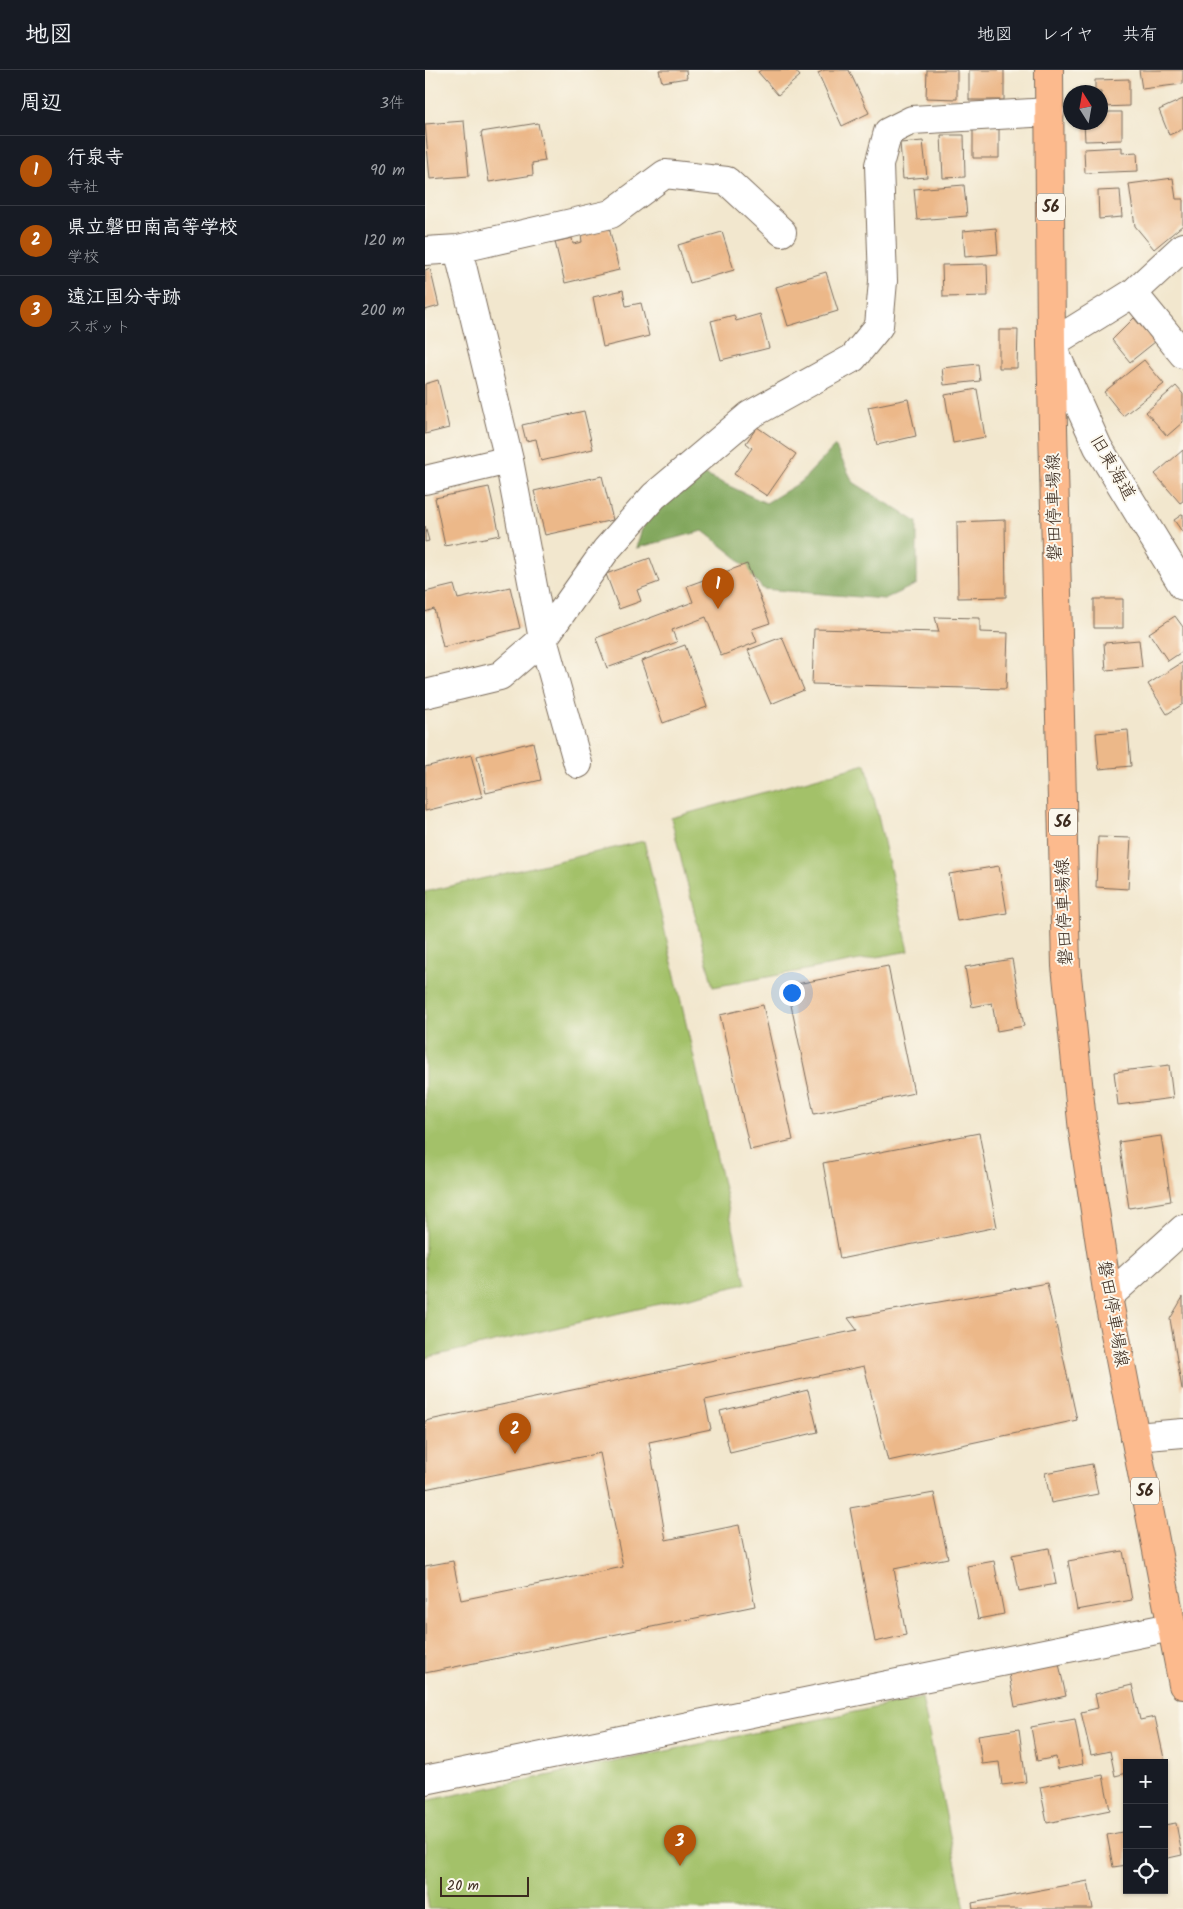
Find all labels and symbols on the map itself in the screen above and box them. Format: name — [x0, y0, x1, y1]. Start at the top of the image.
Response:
north arrow — [1063, 85, 1108, 130]
road number: 56 — [1037, 194, 1065, 220]
street label: 旧東海道 — [1081, 430, 1143, 506]
street label: 磐田停車場線 — [1040, 453, 1070, 561]
pin: 1 — [702, 568, 734, 609]
road number: 56 — [1049, 809, 1077, 836]
street label: 磐田停車場線 — [1049, 858, 1081, 966]
your location — [779, 980, 805, 1006]
street label: 磐田停車場線 — [1088, 1258, 1136, 1370]
pin: 2 — [499, 1413, 531, 1454]
road number: 56 — [1131, 1478, 1159, 1504]
pin: 3 — [664, 1825, 696, 1866]
scale bar — [440, 1874, 529, 1897]

